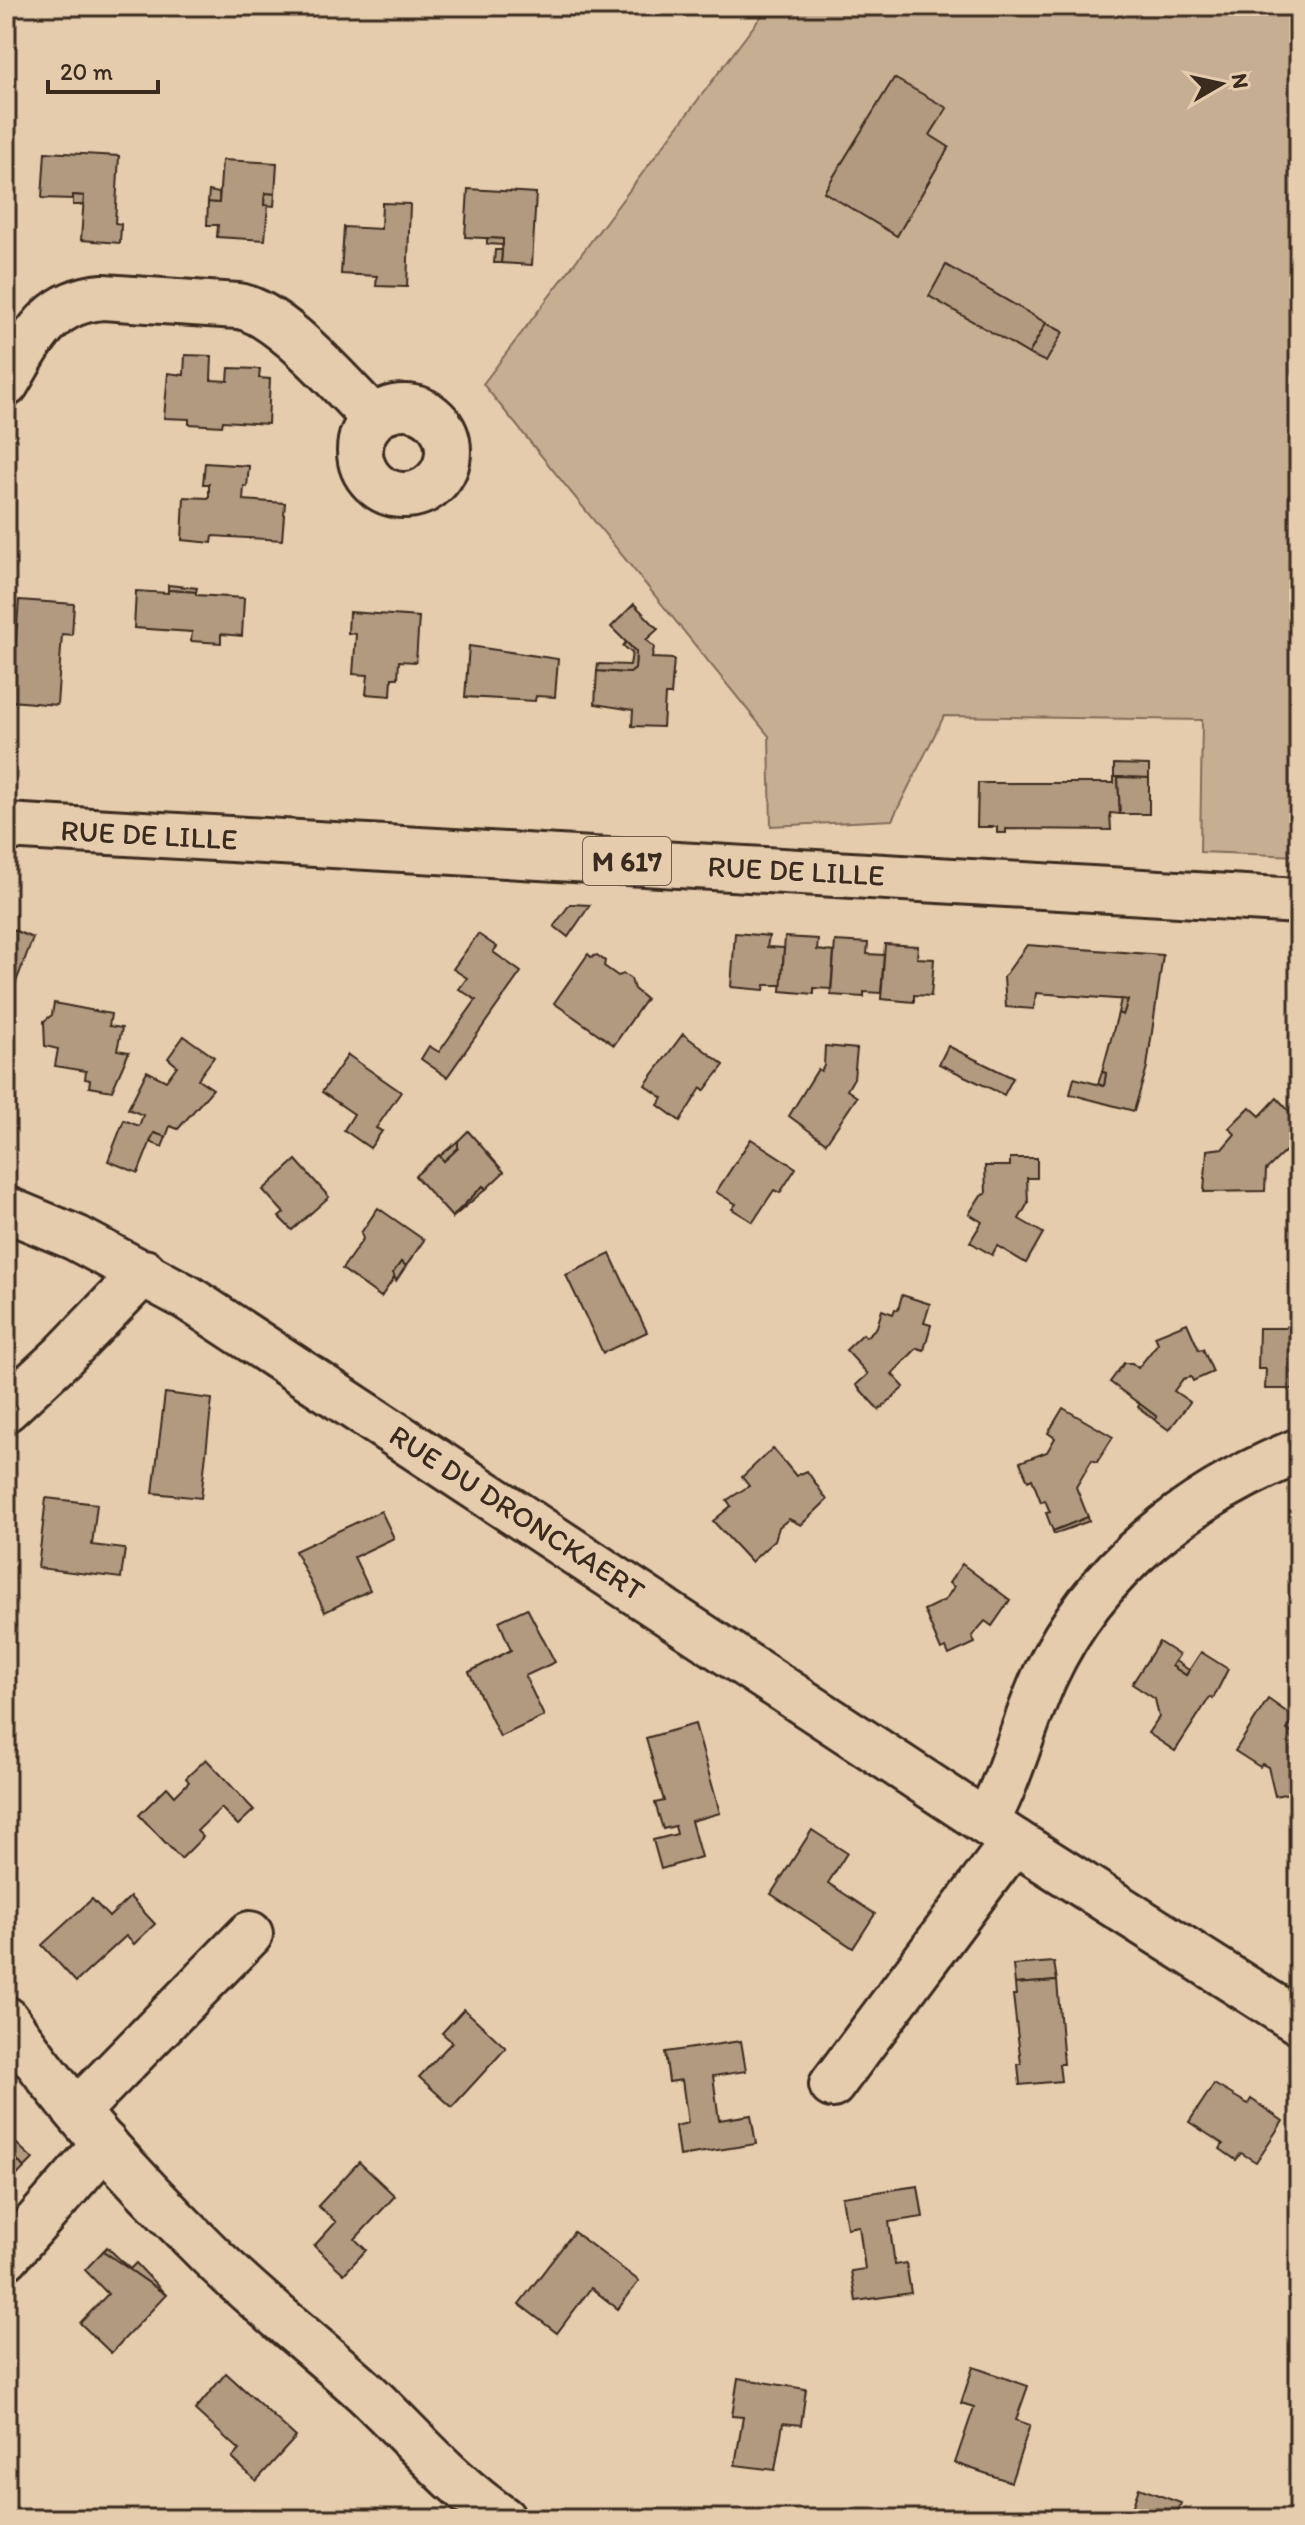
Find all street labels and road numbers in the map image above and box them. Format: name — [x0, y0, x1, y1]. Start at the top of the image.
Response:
street label: RUE DE LILLE — [59, 811, 239, 858]
road number: M 617 — [583, 837, 671, 885]
street label: RUE DE LILLE — [706, 847, 886, 894]
street label: RUE DU DRONCKAERT — [383, 1416, 652, 1609]

